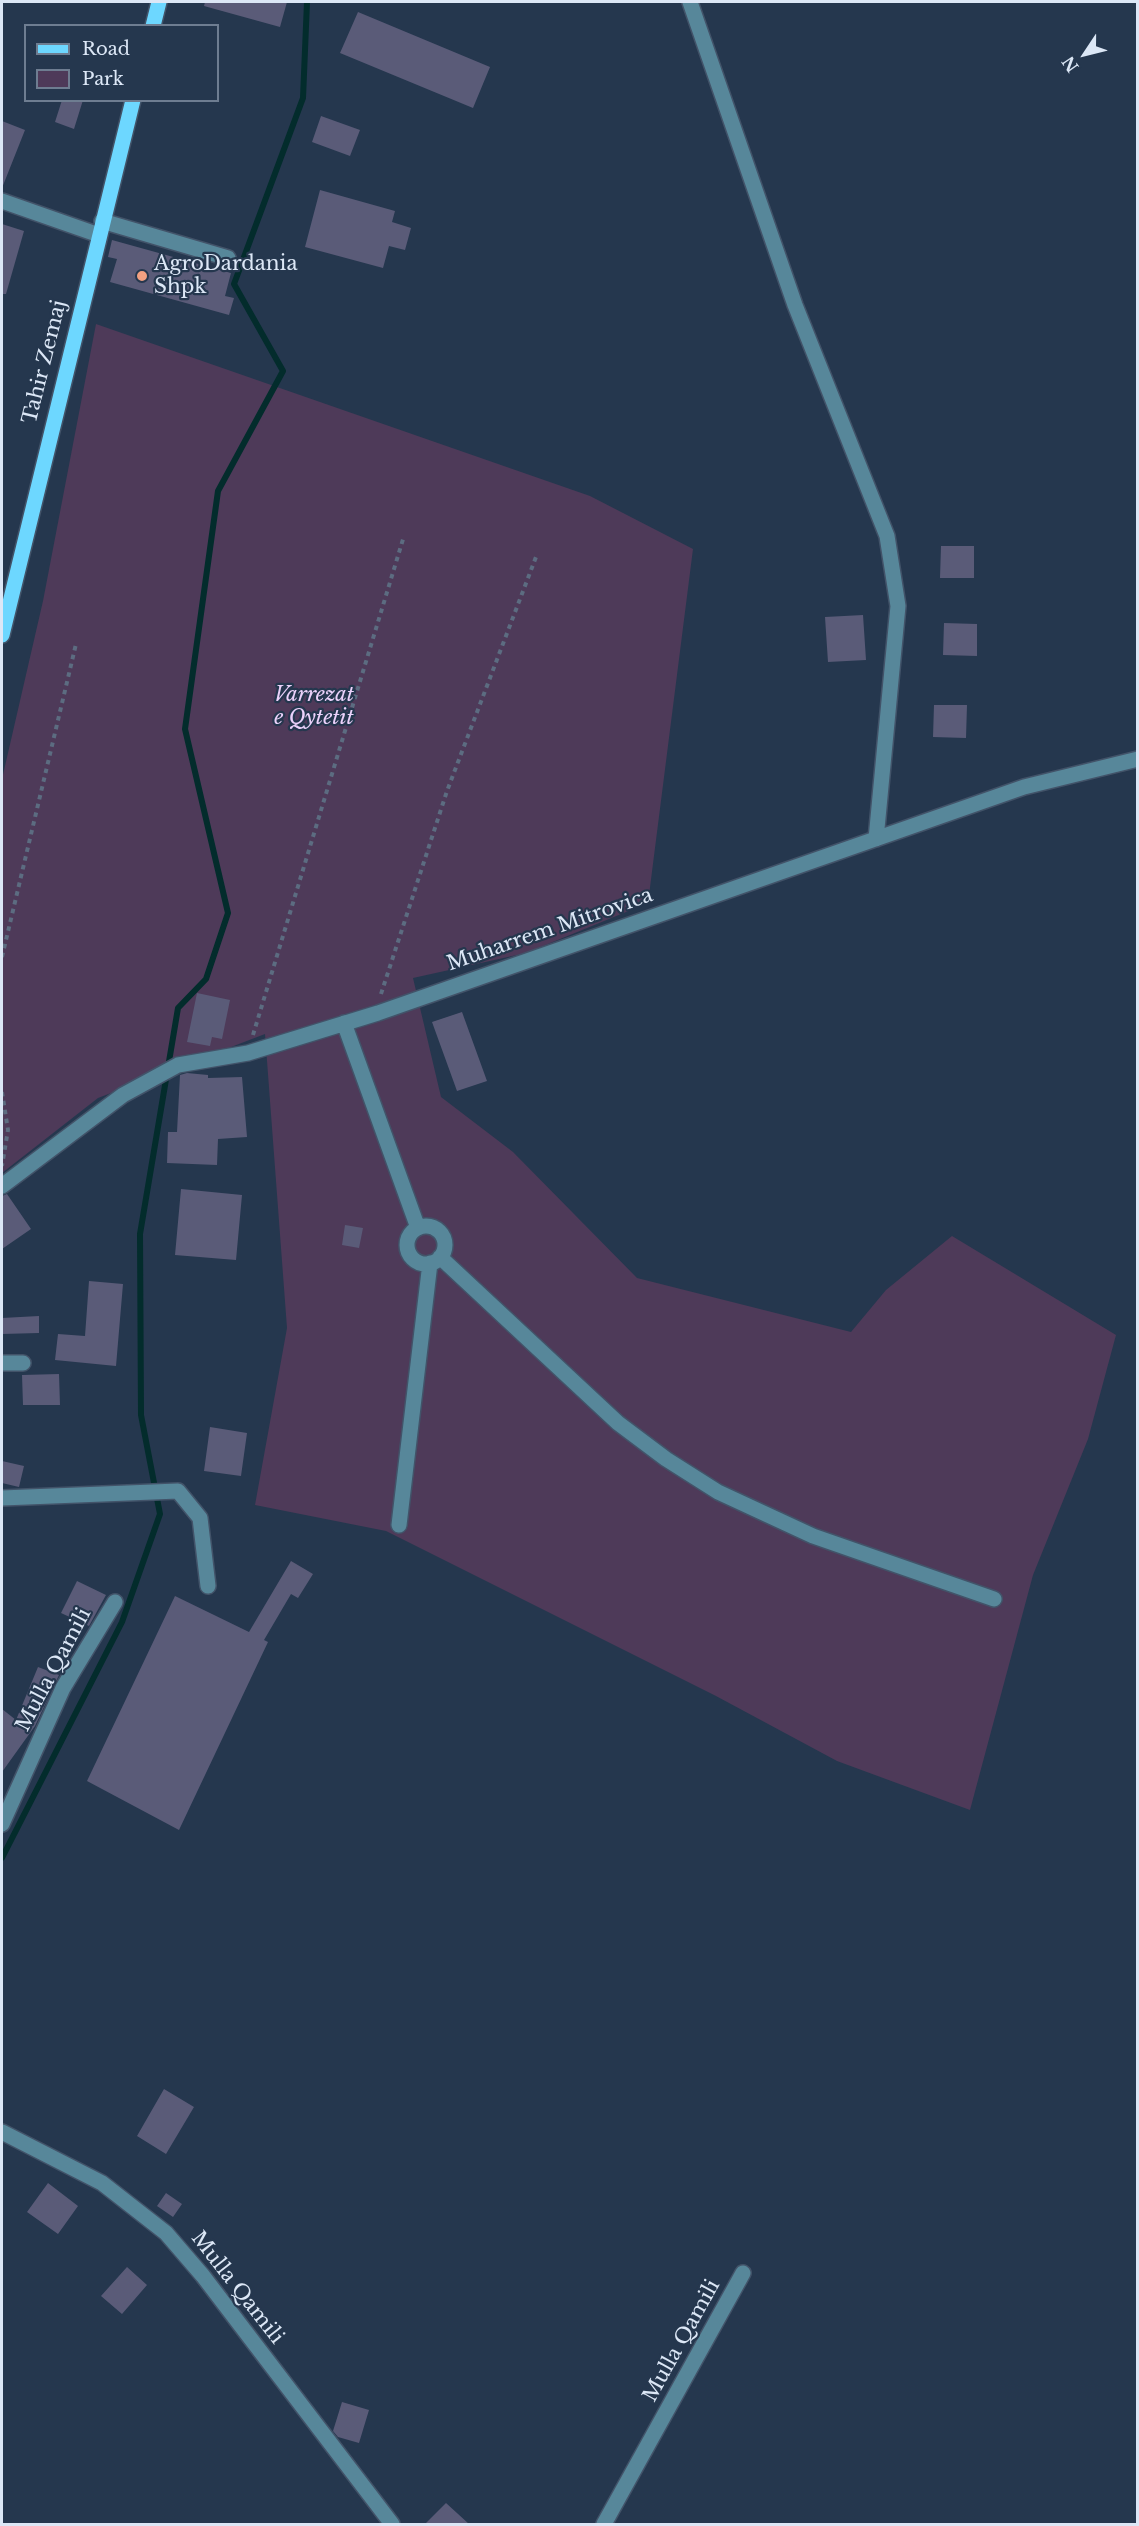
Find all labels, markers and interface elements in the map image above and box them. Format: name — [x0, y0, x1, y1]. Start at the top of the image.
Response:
legend — [24, 24, 219, 102]
north arrow — [1055, 24, 1115, 84]
text: Road — [82, 38, 130, 60]
text: N — [1058, 52, 1083, 76]
text: Park — [82, 68, 124, 90]
place label: AgroDardania Shpk — [154, 252, 297, 299]
marker: AgroDardania Shpk — [135, 269, 149, 283]
street label: Tahir Zemaj — [18, 298, 72, 426]
park label: Varrezat e Qytetit — [274, 683, 354, 730]
street label: Muharrem Mitrovica — [444, 883, 656, 977]
street label: Mulla Qamili — [11, 1604, 97, 1736]
street label: Mulla Qamili — [186, 2227, 288, 2349]
street label: Mulla Qamili — [639, 2276, 725, 2406]

